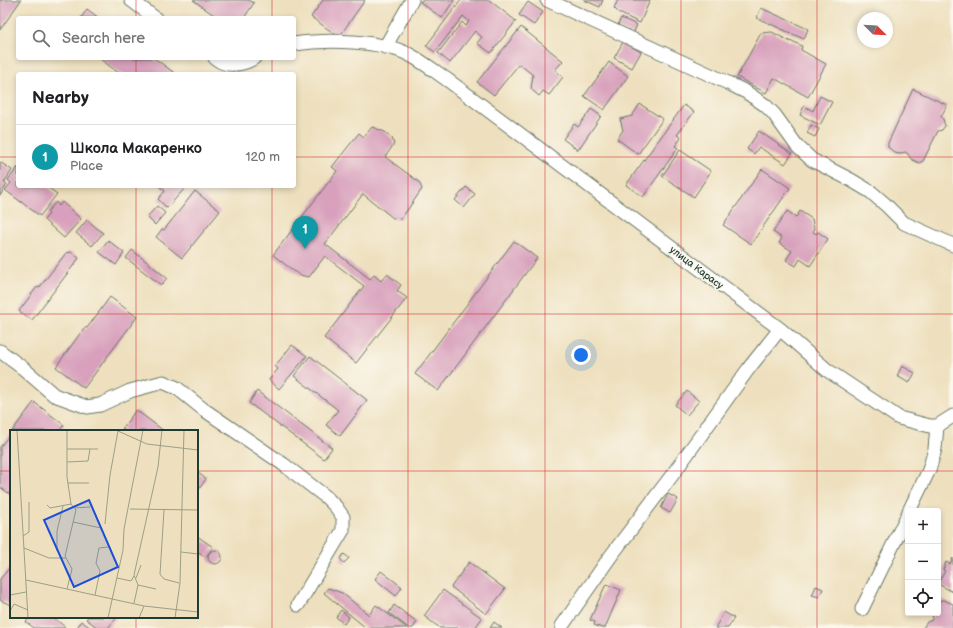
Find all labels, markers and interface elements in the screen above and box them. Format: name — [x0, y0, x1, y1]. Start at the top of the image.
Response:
north arrow — [857, 12, 893, 48]
search box — [16, 16, 296, 60]
icon: search — [30, 27, 52, 49]
text: Search here — [62, 29, 145, 48]
text: Nearby — [32, 88, 89, 108]
text: Школа Макаренко — [70, 139, 202, 158]
text: 1 — [42, 149, 48, 165]
text: 120 m — [245, 149, 280, 165]
text: Place — [70, 158, 103, 174]
pin: 1 — [292, 216, 318, 249]
street label: улица Карасу — [667, 244, 726, 292]
your location — [571, 345, 591, 365]
inset map — [10, 430, 198, 618]
map controls — [905, 508, 941, 616]
button: + — [905, 508, 941, 544]
button: − — [905, 544, 941, 580]
button: locate — [905, 580, 941, 616]

